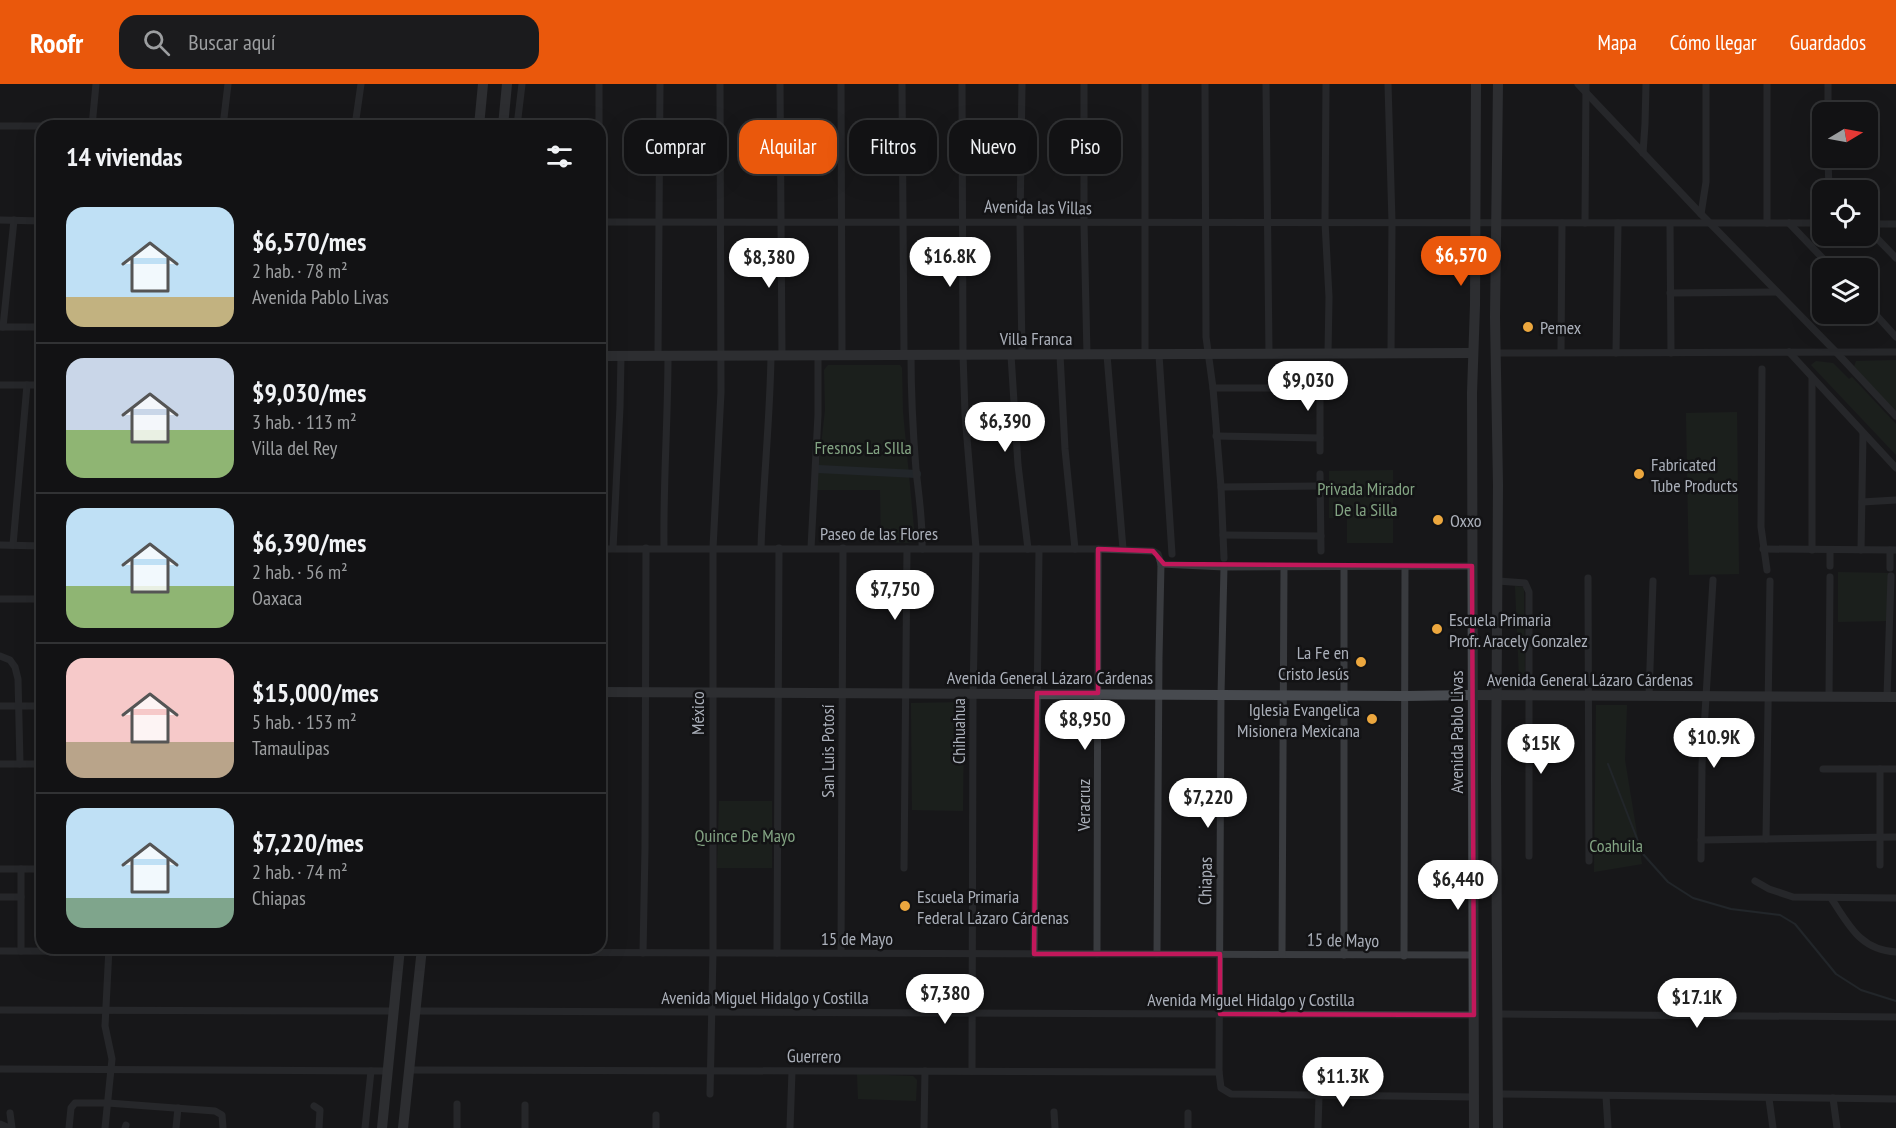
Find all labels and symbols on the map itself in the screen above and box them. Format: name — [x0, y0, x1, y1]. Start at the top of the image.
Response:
north arrow — [1812, 102, 1878, 168]
street label: Avenida las Villas — [984, 195, 1092, 219]
pin: $6,570 — [1412, 236, 1510, 287]
pin: $16.8K — [901, 237, 999, 288]
pin: $8,380 — [720, 238, 818, 289]
place label: Pemex — [1540, 316, 1582, 339]
marker: Pemex — [1521, 320, 1535, 334]
street label: Villa Franca — [999, 327, 1072, 350]
pin: $9,030 — [1259, 361, 1357, 412]
pin: $6,390 — [956, 402, 1054, 453]
park label: Fresnos La SIlla — [814, 436, 912, 459]
place label: Fabricated Tube Products — [1651, 453, 1738, 497]
marker: Fabricated Tube Products — [1632, 467, 1646, 481]
park label: Privada Mirador De la Silla — [1317, 477, 1415, 521]
place label: Oxxo — [1450, 509, 1482, 532]
marker: Oxxo — [1431, 513, 1445, 527]
street label: Paseo de las Flores — [820, 522, 938, 545]
pin: $7,750 — [846, 570, 944, 621]
place label: Escuela Primaria Profr. Aracely Gonzalez — [1449, 608, 1588, 652]
marker: Escuela Primaria Profr. Aracely Gonzalez — [1430, 622, 1444, 636]
place label: La Fe en Cristo Jesús — [1278, 641, 1349, 685]
marker: La Fe en Cristo Jesús — [1354, 655, 1368, 669]
street label: Avenida General Lázaro Cárdenas — [947, 666, 1153, 689]
street label: Avenida General Lázaro Cárdenas — [1487, 668, 1693, 691]
street label: Avenida Pablo Livas — [1445, 670, 1468, 794]
street label: México — [686, 691, 709, 735]
street label: Chihuahua — [947, 698, 970, 764]
place label: Iglesia Evangelica Misionera Mexicana — [1237, 698, 1360, 742]
pin: $8,950 — [1036, 700, 1134, 751]
street label: San Luis Potosí — [816, 704, 839, 798]
marker: Iglesia Evangelica Misionera Mexicana — [1365, 712, 1379, 726]
pin: $10.9K — [1665, 718, 1763, 769]
pin: $15K — [1505, 724, 1577, 775]
pin: $7,220 — [1159, 778, 1257, 829]
street label: Veracruz — [1072, 779, 1095, 832]
park label: Quince De Mayo — [695, 824, 796, 847]
park label: Coahuila — [1589, 834, 1643, 857]
street label: Chiapas — [1193, 857, 1217, 905]
pin: $6,440 — [1409, 860, 1507, 911]
place label: Escuela Primaria Federal Lázaro Cárdenas — [917, 885, 1069, 929]
marker: Escuela Primaria Federal Lázaro Cárdenas — [898, 899, 912, 913]
street label: 15 de Mayo — [821, 927, 893, 950]
street label: 15 de Mayo — [1307, 928, 1380, 952]
pin: $7,380 — [896, 974, 994, 1025]
pin: $17.1K — [1648, 978, 1746, 1029]
street label: Avenida Miguel Hidalgo y Costilla — [661, 986, 869, 1009]
street label: Avenida Miguel Hidalgo y Costilla — [1147, 988, 1355, 1011]
street label: Guerrero — [787, 1044, 841, 1068]
pin: $11.3K — [1294, 1057, 1392, 1108]

